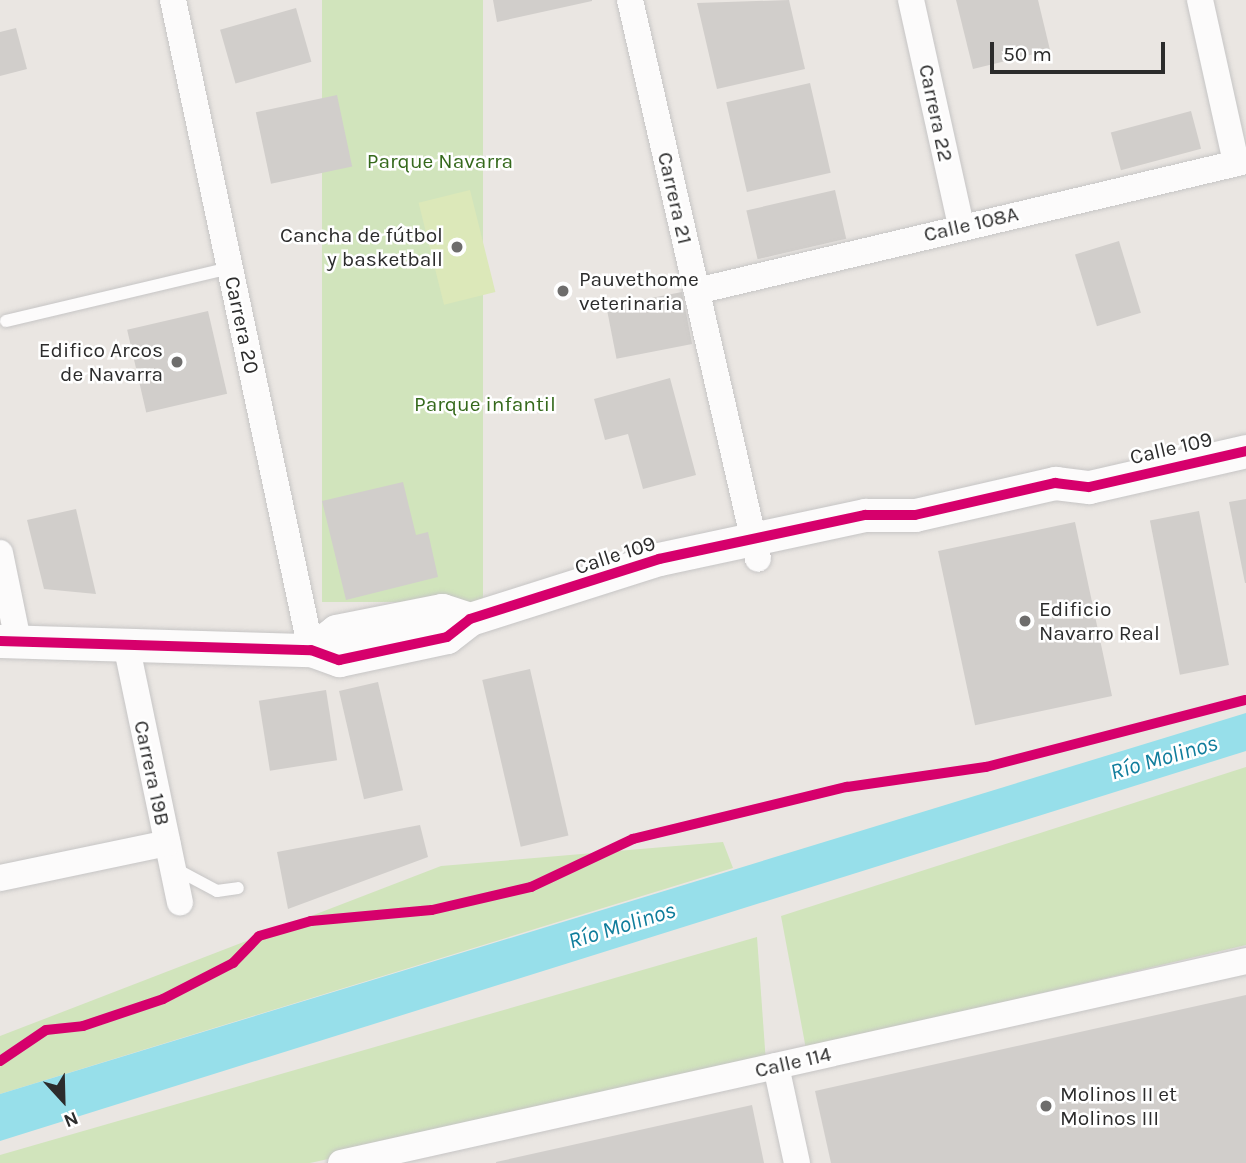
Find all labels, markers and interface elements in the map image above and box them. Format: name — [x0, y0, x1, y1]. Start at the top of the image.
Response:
scale bar — [994, 28, 1169, 72]
text: 50 m — [1003, 42, 1052, 66]
street label: Carrera 22 — [913, 62, 959, 164]
park label: Parque Navarra — [367, 148, 513, 174]
street label: Carrera 21 — [652, 150, 698, 246]
street label: Calle 108A — [921, 201, 1021, 247]
place label: Cancha de fútbol y basketball — [280, 222, 443, 272]
marker: Cancha de fútbol y basketball — [449, 239, 465, 255]
place label: Pauvethome veterinaria — [579, 266, 699, 316]
street label: Carrera 20 — [219, 274, 265, 376]
marker: Pauvethome veterinaria — [553, 281, 573, 301]
place label: Edifico Arcos de Navarra — [39, 337, 163, 387]
marker: Edifico Arcos de Navarra — [169, 354, 185, 370]
park label: Parque infantil — [414, 391, 556, 417]
street label: Calle 109 — [1127, 426, 1215, 470]
street label: Calle 109 — [571, 530, 659, 580]
place label: Edificio Navarro Real — [1039, 596, 1160, 646]
marker: Edificio Navarro Real — [1017, 613, 1033, 629]
street label: Carrera 19B — [129, 718, 175, 828]
water label: Río Molinos — [1107, 729, 1221, 787]
water label: Río Molinos — [565, 897, 679, 955]
street label: Calle 114 — [752, 1041, 834, 1083]
north arrow — [28, 1065, 98, 1135]
place label: Molinos II et Molinos III — [1060, 1081, 1177, 1131]
marker: Molinos II et Molinos III — [1038, 1098, 1054, 1114]
text: N — [60, 1107, 81, 1132]

